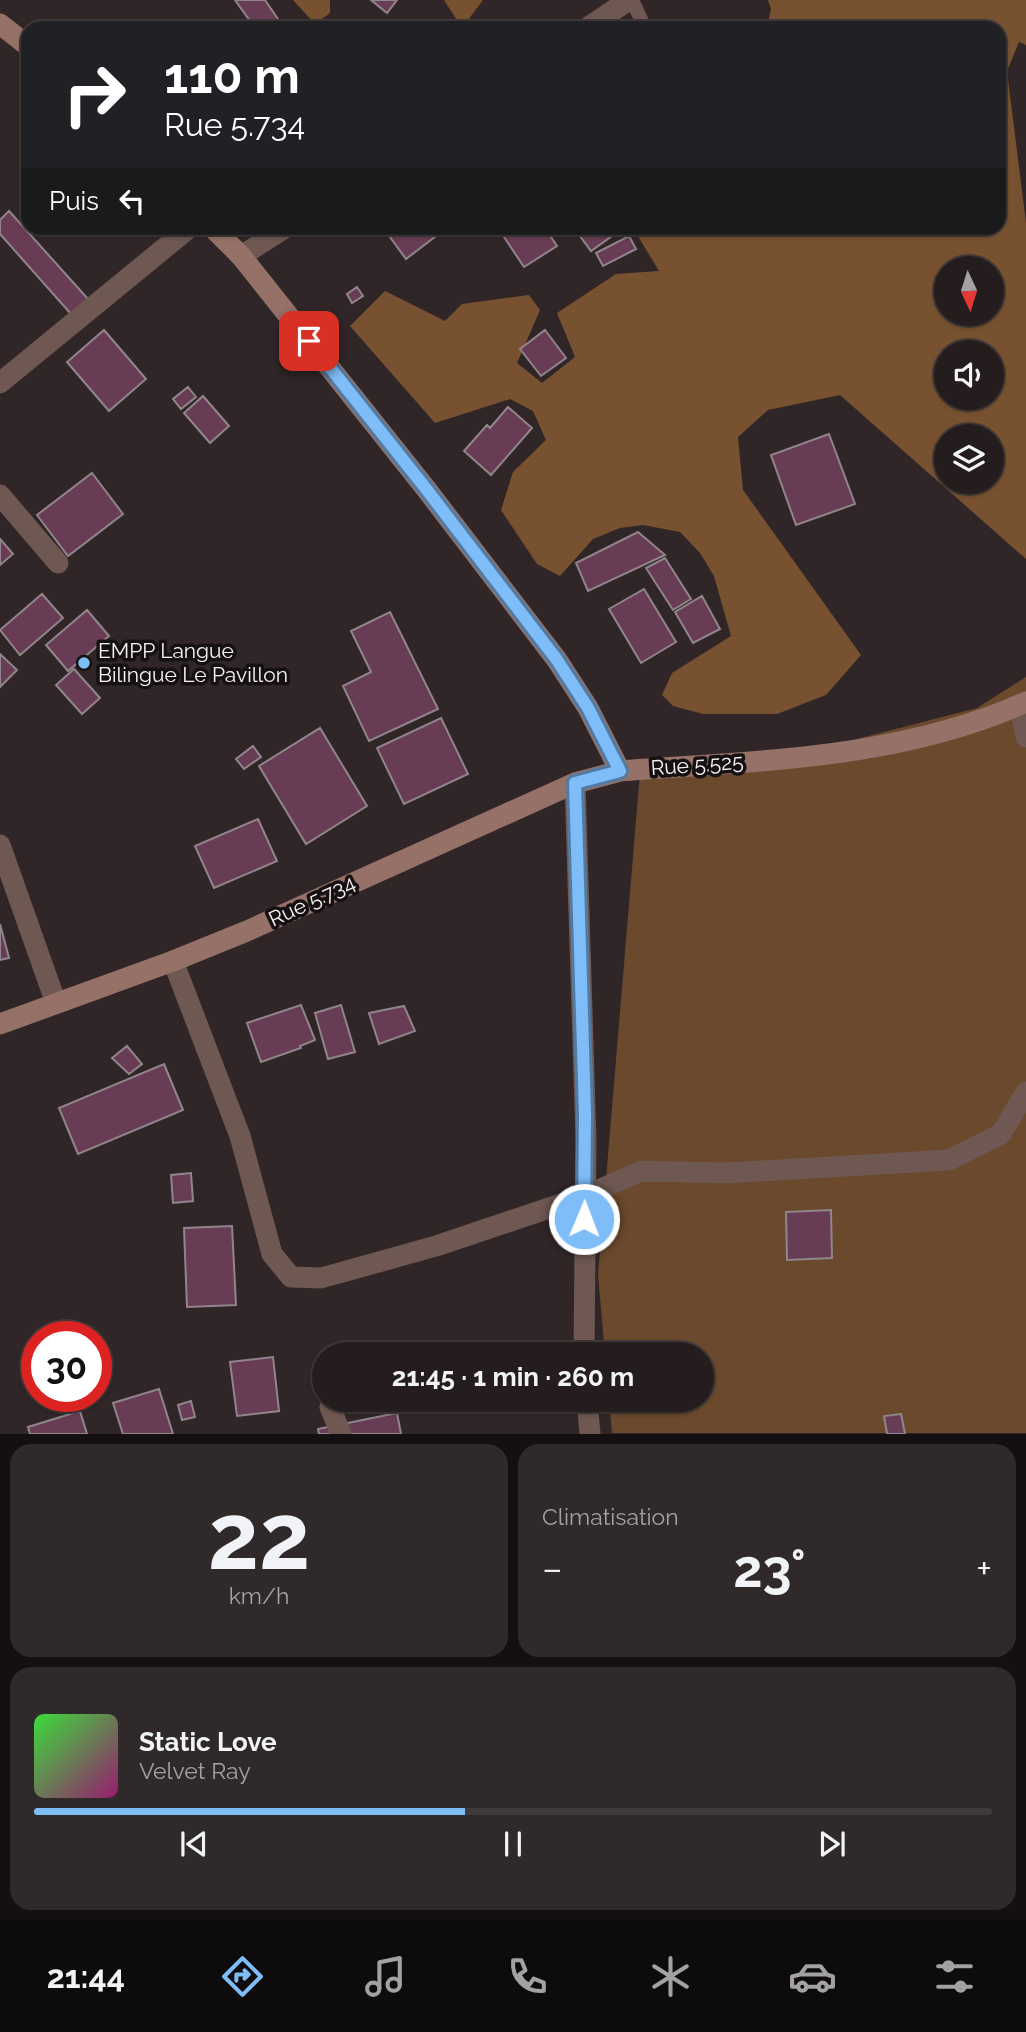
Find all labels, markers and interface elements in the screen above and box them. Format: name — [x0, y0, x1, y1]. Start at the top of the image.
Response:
text: 110 m — [164, 47, 300, 104]
icon: right — [49, 49, 140, 140]
text: Rue 5.734 — [164, 106, 305, 143]
icon: left — [113, 182, 151, 220]
text: Puis — [49, 186, 99, 216]
north arrow — [934, 256, 1004, 326]
map controls — [934, 256, 1004, 494]
pin — [279, 311, 339, 371]
icon: arrive — [290, 322, 328, 360]
button: sound — [934, 340, 1004, 410]
button: layers — [934, 424, 1004, 494]
place label: EMPP Langue Bilingue Le Pavillon — [98, 638, 288, 687]
marker: EMPP Langue Bilingue Le Pavillon — [76, 655, 92, 671]
street label: Rue 5.525 — [650, 749, 744, 780]
street label: Rue 5.734 — [265, 870, 359, 931]
position arrow — [547, 1182, 621, 1256]
speed limit sign: 30 — [21, 1321, 112, 1412]
text: 21:45 · 1 min · 260 m — [392, 1362, 634, 1392]
text: 22 — [208, 1483, 310, 1590]
text: Climatisation — [542, 1503, 679, 1530]
text: 23° — [733, 1538, 806, 1599]
text: − — [542, 1546, 562, 1591]
text: + — [976, 1546, 992, 1591]
text: km/h — [229, 1582, 289, 1609]
text: Static Love — [139, 1727, 277, 1757]
text: Velvet Ray — [139, 1757, 251, 1784]
icon: previous — [175, 1825, 213, 1863]
icon: pause — [494, 1825, 532, 1863]
icon: next — [813, 1825, 851, 1863]
icon: directions — [218, 1952, 267, 2001]
icon: music — [361, 1952, 410, 2001]
icon: phone — [503, 1952, 552, 2001]
icon: climate — [646, 1952, 695, 2001]
icon: car — [788, 1952, 837, 2001]
icon: filters — [930, 1952, 979, 2001]
text: 21:44 — [47, 1958, 125, 1995]

